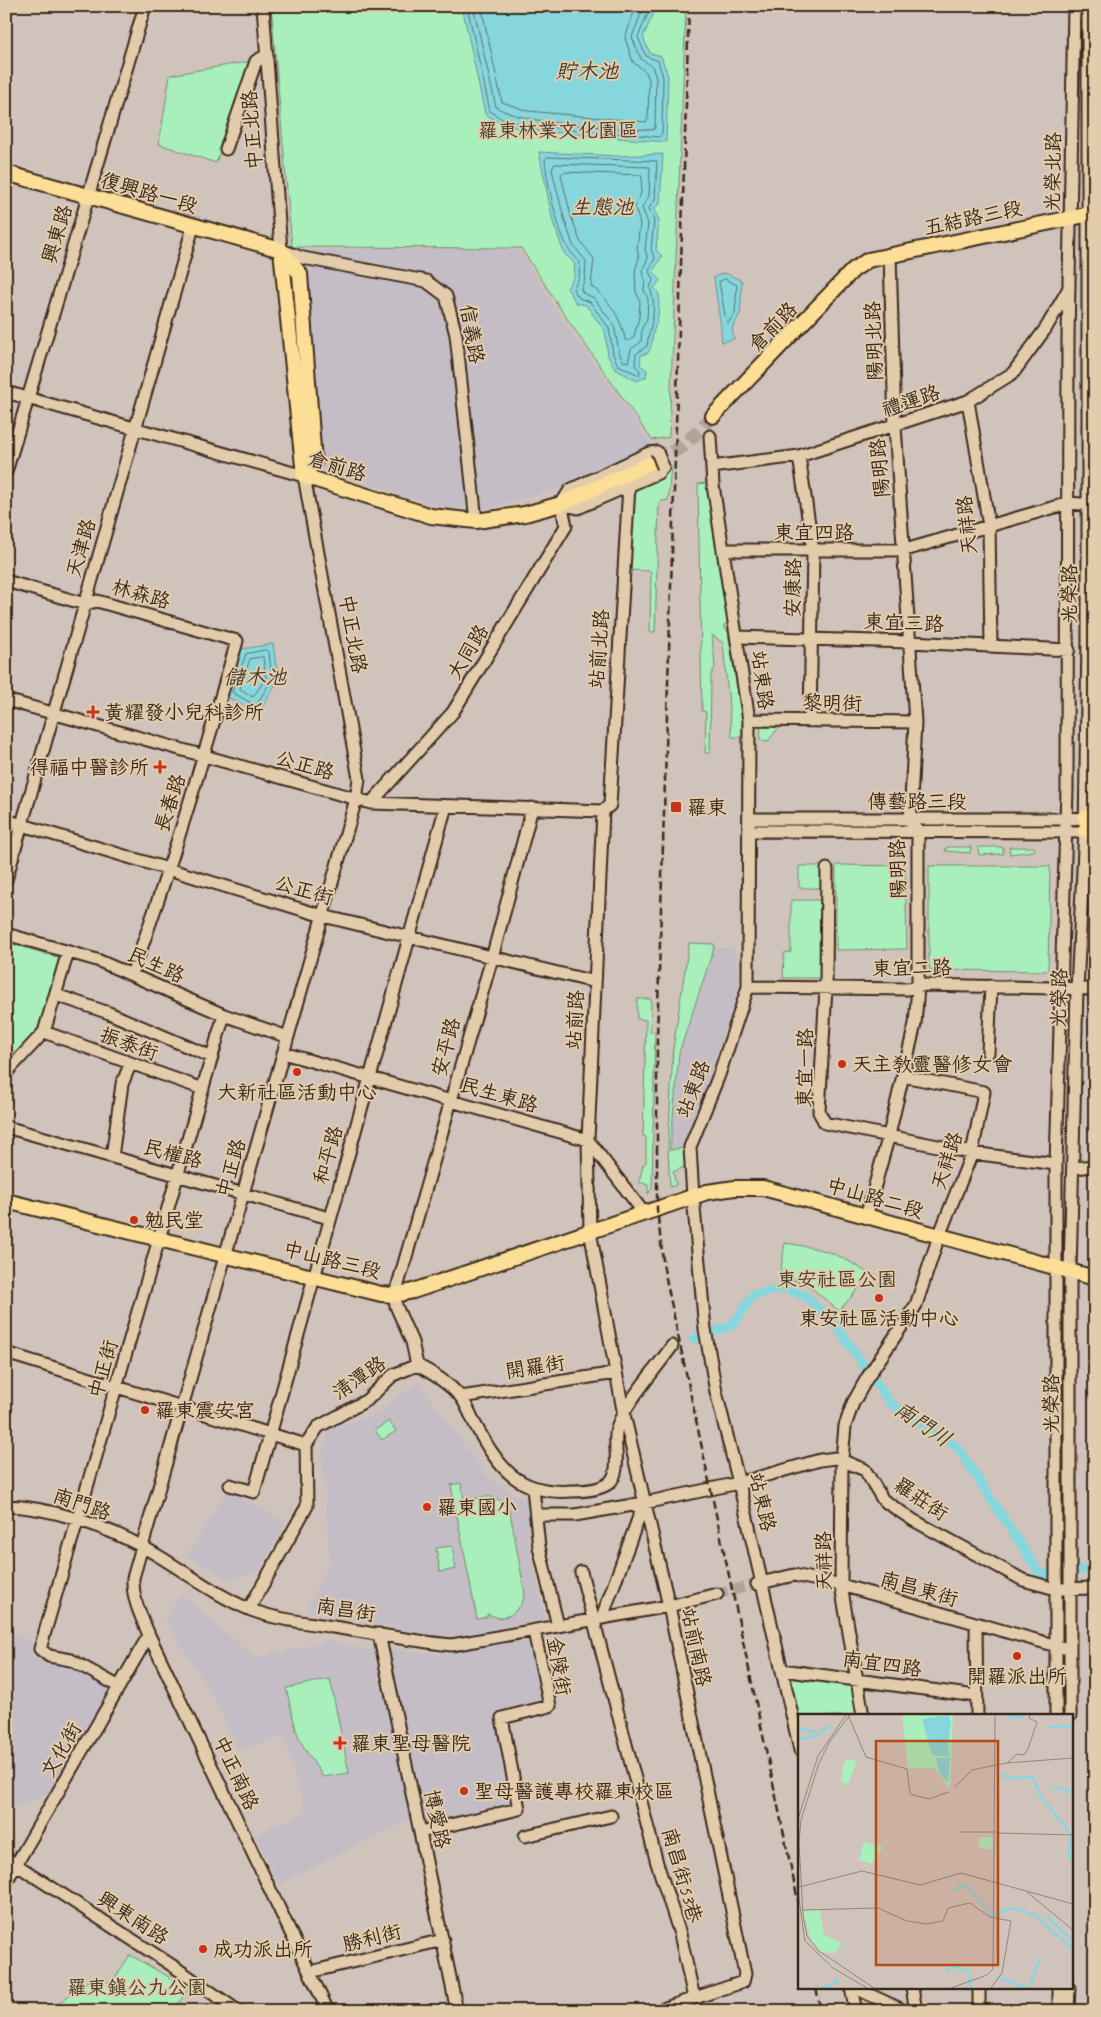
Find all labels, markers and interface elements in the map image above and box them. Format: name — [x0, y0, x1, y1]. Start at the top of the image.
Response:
water label: 貯木池 — [556, 58, 619, 84]
street label: 中正北路 — [237, 88, 267, 171]
park label: 羅東林業文化園區 — [478, 118, 638, 143]
street label: 光榮北路 — [1040, 131, 1066, 212]
street label: 復興路一段 — [97, 167, 201, 219]
water label: 生態池 — [571, 194, 634, 220]
street label: 五結路三段 — [921, 195, 1025, 241]
street label: 興東路 — [36, 201, 78, 266]
street label: 倉前路 — [743, 296, 804, 357]
street label: 陽明北路 — [860, 300, 888, 381]
street label: 信義路 — [454, 302, 490, 367]
street label: 禮運路 — [879, 379, 944, 423]
street label: 陽明路 — [865, 436, 895, 499]
street label: 倉前路 — [305, 445, 370, 487]
street label: 天祥路 — [951, 493, 983, 556]
street label: 天津路 — [61, 515, 102, 580]
street label: 東宜四路 — [774, 520, 855, 545]
street label: 安康路 — [780, 557, 806, 618]
street label: 光榮路 — [1057, 563, 1082, 624]
street label: 林森路 — [109, 574, 174, 615]
street label: 中正北路 — [334, 592, 372, 677]
street label: 站前北路 — [584, 607, 614, 690]
street label: 東宜三路 — [864, 609, 945, 637]
street label: 大同路 — [442, 619, 495, 684]
street label: 站東路 — [745, 649, 779, 712]
water label: 儲木池 — [224, 664, 287, 690]
street label: 黎明街 — [802, 690, 862, 716]
place label: 黃耀發小兒科診所 — [104, 700, 264, 725]
marker: 黃耀發小兒科診所 — [86, 705, 100, 719]
street label: 公正路 — [273, 745, 338, 786]
place label: 得福中醫診所 — [29, 755, 149, 780]
marker: 得福中醫診所 — [153, 760, 167, 774]
street label: 長春路 — [149, 770, 191, 835]
street label: 傳藝路三段 — [867, 789, 967, 814]
place label: 羅東 — [687, 795, 727, 820]
marker: 羅東 — [669, 800, 683, 814]
street label: 陽明路 — [884, 838, 912, 899]
street label: 公正街 — [272, 870, 336, 910]
street label: 民生路 — [124, 941, 189, 989]
street label: 東宜二路 — [872, 955, 953, 981]
street label: 光榮路 — [1045, 967, 1073, 1028]
street label: 站前路 — [561, 988, 589, 1051]
street label: 安平路 — [426, 1014, 466, 1079]
street label: 振泰街 — [97, 1022, 161, 1066]
street label: 東宜一路 — [792, 1027, 818, 1108]
place label: 天主教靈醫修女會 — [852, 1052, 1013, 1077]
street label: 站東路 — [671, 1056, 716, 1121]
marker: 天主教靈醫修女會 — [836, 1058, 848, 1070]
marker: 大新社區活動中心 — [291, 1066, 303, 1078]
street label: 民生東路 — [457, 1072, 542, 1118]
place label: 大新社區活動中心 — [217, 1080, 377, 1105]
street label: 和平路 — [308, 1122, 349, 1187]
street label: 天祥路 — [926, 1128, 968, 1193]
street label: 民權路 — [141, 1134, 206, 1174]
street label: 中正路 — [211, 1135, 252, 1200]
street label: 中山路二段 — [823, 1172, 927, 1224]
place label: 勉民堂 — [144, 1208, 204, 1233]
marker: 勉民堂 — [128, 1214, 140, 1226]
street label: 中山路三段 — [280, 1236, 384, 1284]
park label: 東安社區公園 — [777, 1267, 897, 1292]
marker: 東安社區活動中心 — [873, 1292, 885, 1304]
place label: 東安社區活動中心 — [799, 1306, 959, 1331]
street label: 中正街 — [83, 1337, 123, 1401]
street label: 清潭路 — [327, 1350, 392, 1405]
street label: 開羅街 — [503, 1350, 567, 1384]
street label: 光榮路 — [1039, 1373, 1064, 1434]
water label: 南門川 — [890, 1396, 957, 1453]
place label: 羅東震安宮 — [155, 1398, 255, 1423]
marker: 羅東震安宮 — [139, 1404, 151, 1416]
street label: 站東路 — [743, 1470, 781, 1535]
street label: 羅莊街 — [889, 1472, 953, 1526]
street label: 南門路 — [50, 1482, 115, 1526]
place label: 羅東國小 — [437, 1495, 517, 1520]
marker: 羅東國小 — [421, 1501, 433, 1513]
street label: 天祥路 — [811, 1530, 837, 1591]
street label: 南昌東街 — [877, 1566, 961, 1612]
street label: 南昌街 — [314, 1593, 378, 1627]
street label: 站前南路 — [675, 1605, 717, 1690]
street label: 金陵街 — [541, 1634, 577, 1698]
street label: 南宜四路 — [841, 1646, 924, 1682]
marker: 開羅派出所 — [1011, 1650, 1023, 1662]
place label: 開羅派出所 — [967, 1664, 1067, 1689]
inset map — [798, 1714, 1074, 1990]
street label: 文化街 — [35, 1718, 87, 1782]
street label: 中正南路 — [208, 1731, 265, 1815]
place label: 羅東聖母醫院 — [351, 1731, 471, 1756]
marker: 羅東聖母醫院 — [333, 1736, 347, 1750]
place label: 聖母醫護專校羅東校區 — [474, 1779, 674, 1804]
marker: 聖母醫護專校羅東校區 — [458, 1785, 470, 1797]
street label: 博愛路 — [419, 1787, 456, 1852]
street label: 南昌街53巷 — [656, 1824, 708, 1927]
street label: 興東南路 — [93, 1886, 174, 1951]
street label: 勝利街 — [340, 1919, 404, 1957]
place label: 成功派出所 — [213, 1937, 313, 1962]
marker: 成功派出所 — [197, 1943, 209, 1955]
park label: 羅東鎮公九公園 — [67, 1975, 207, 2000]

